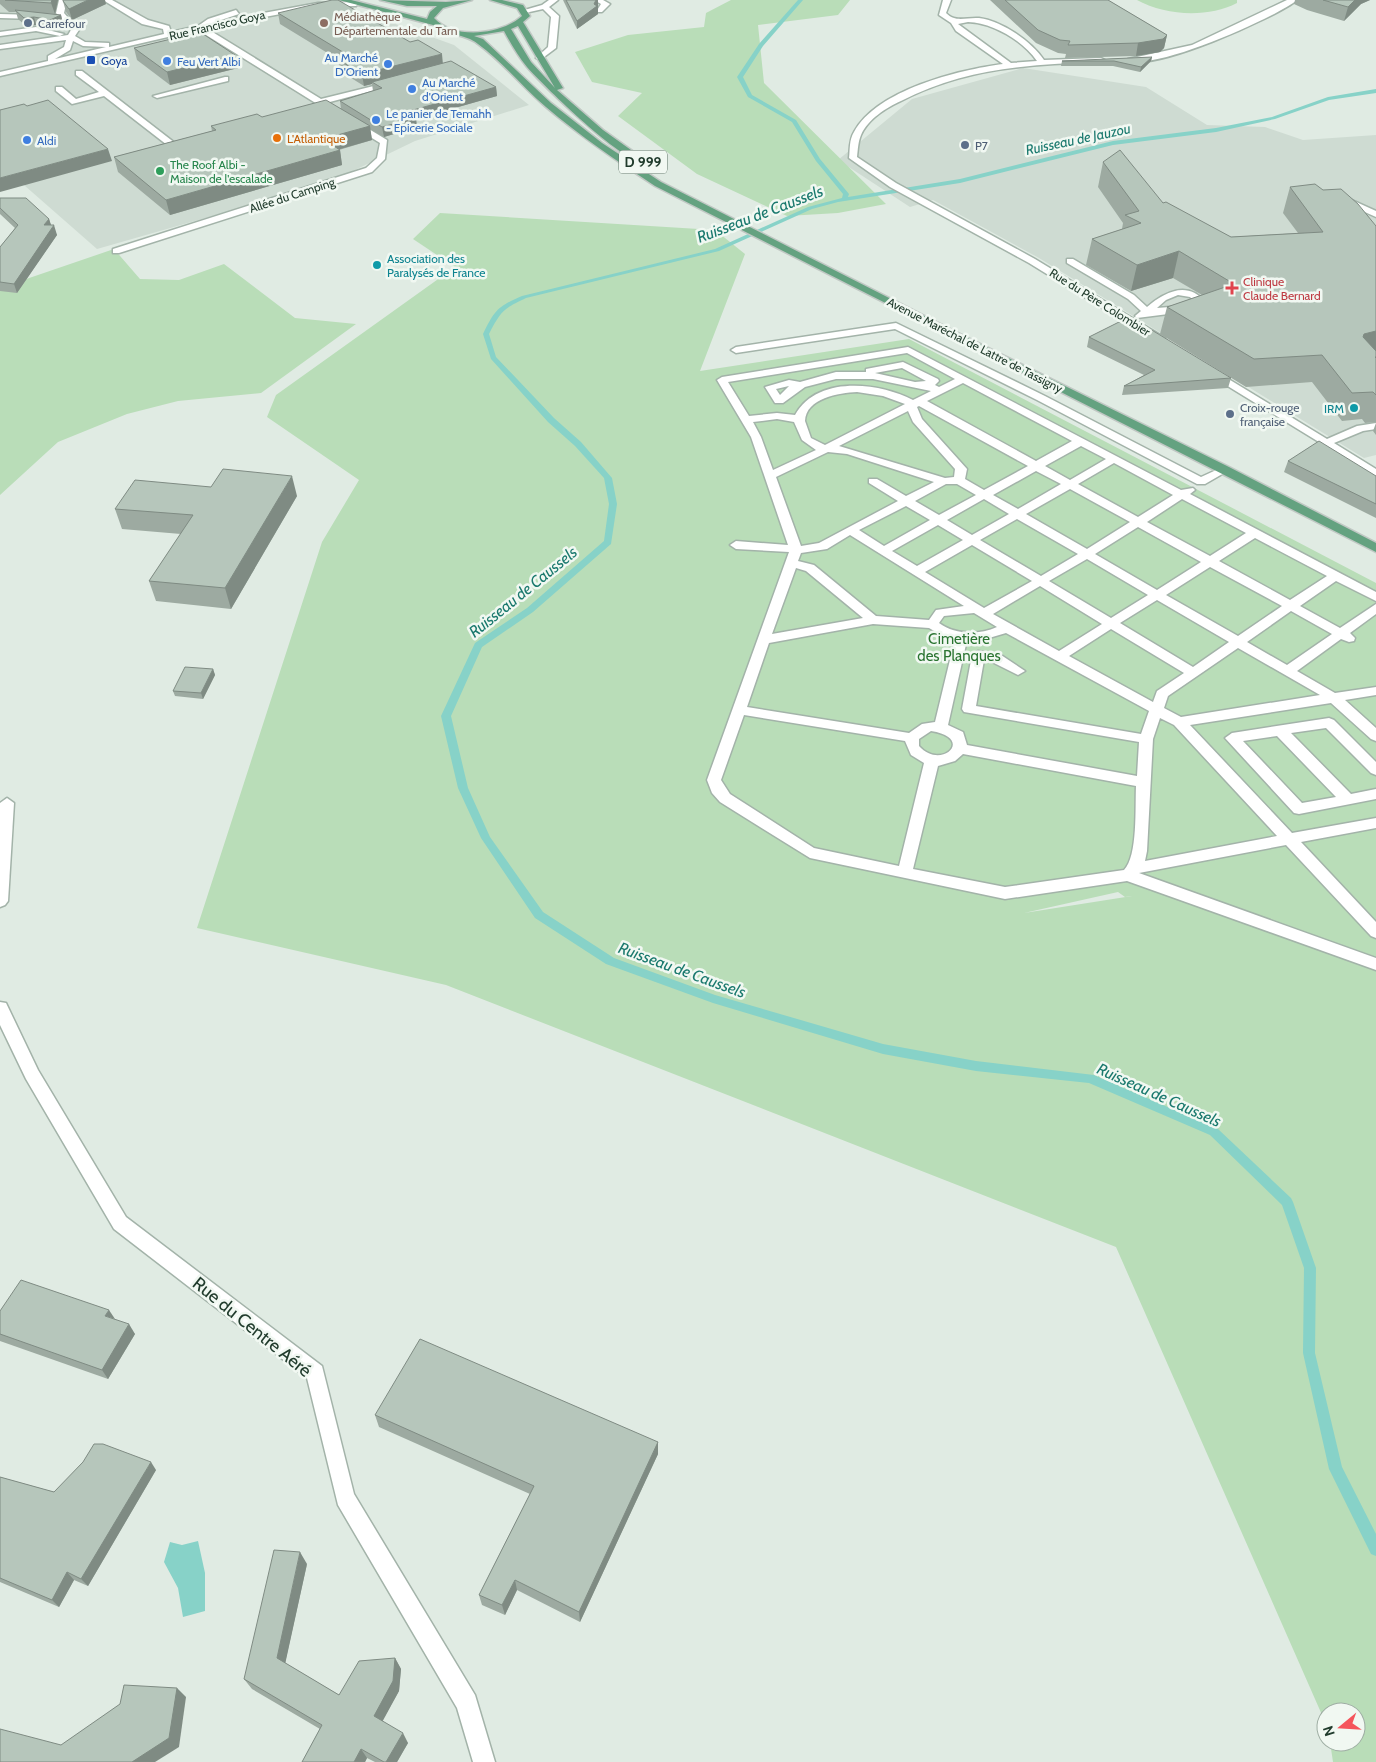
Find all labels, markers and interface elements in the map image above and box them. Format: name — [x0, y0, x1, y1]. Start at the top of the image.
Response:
street label: Rue Francisco Goya — [168, 7, 267, 43]
place label: Médiathèque Départementale du Tarn — [334, 9, 458, 38]
place label: Carrefour — [38, 16, 85, 31]
marker: Carrefour — [22, 17, 34, 29]
marker: Médiathèque Départementale du Tarn — [318, 17, 330, 29]
place label: Au Marché D'Orient — [325, 50, 378, 79]
place label: Goya — [101, 53, 127, 68]
marker: Goya — [85, 54, 97, 66]
place label: Feu Vert Albi — [177, 54, 241, 69]
marker: Feu Vert Albi — [161, 55, 173, 67]
marker: Au Marché D'Orient — [382, 58, 394, 70]
place label: Au Marché d'Orient — [422, 75, 475, 104]
marker: Au Marché d'Orient — [406, 83, 418, 95]
place label: Le panier de Temahh - Epicerie Sociale — [386, 106, 491, 135]
marker: Le panier de Temahh - Epicerie Sociale — [370, 114, 382, 126]
water label: Ruisseau de Jauzou — [1024, 119, 1132, 159]
place label: L'Atlantique — [287, 131, 346, 146]
marker: L'Atlantique — [271, 132, 283, 144]
place label: Aldi — [37, 133, 56, 148]
marker: Aldi — [21, 134, 33, 146]
place label: P7 — [975, 138, 988, 153]
marker: P7 — [959, 139, 971, 151]
road number: D 999 — [619, 150, 667, 173]
place label: The Roof Albi - Maison de l'escalade — [170, 157, 273, 186]
marker: The Roof Albi - Maison de l'escalade — [154, 165, 166, 177]
street label: Allée du Camping — [247, 174, 338, 216]
water label: Ruisseau de Caussels — [694, 181, 826, 247]
place label: Association des Paralysés de France — [387, 251, 485, 280]
marker: Association des Paralysés de France — [371, 259, 383, 271]
street label: Rue du Père Colombier — [1047, 265, 1153, 339]
place label: Clinique Claude Bernard — [1243, 274, 1321, 303]
marker: Clinique Claude Bernard — [1225, 281, 1239, 295]
street label: Avenue Maréchal de Lattre de Tassigny — [885, 294, 1065, 396]
place label: Croix-rouge française — [1240, 400, 1299, 429]
place label: IRM — [1324, 401, 1344, 416]
marker: IRM — [1348, 402, 1360, 414]
marker: Croix-rouge française — [1224, 408, 1236, 420]
water label: Ruisseau de Caussels — [465, 543, 581, 641]
park label: Cimetière des Planques — [917, 630, 1001, 665]
water label: Ruisseau de Caussels — [616, 938, 748, 1002]
water label: Ruisseau de Caussels — [1094, 1059, 1224, 1131]
street label: Rue du Centre Aéré — [188, 1272, 316, 1382]
north arrow — [1316, 1702, 1366, 1752]
text: N — [1319, 1724, 1339, 1739]

